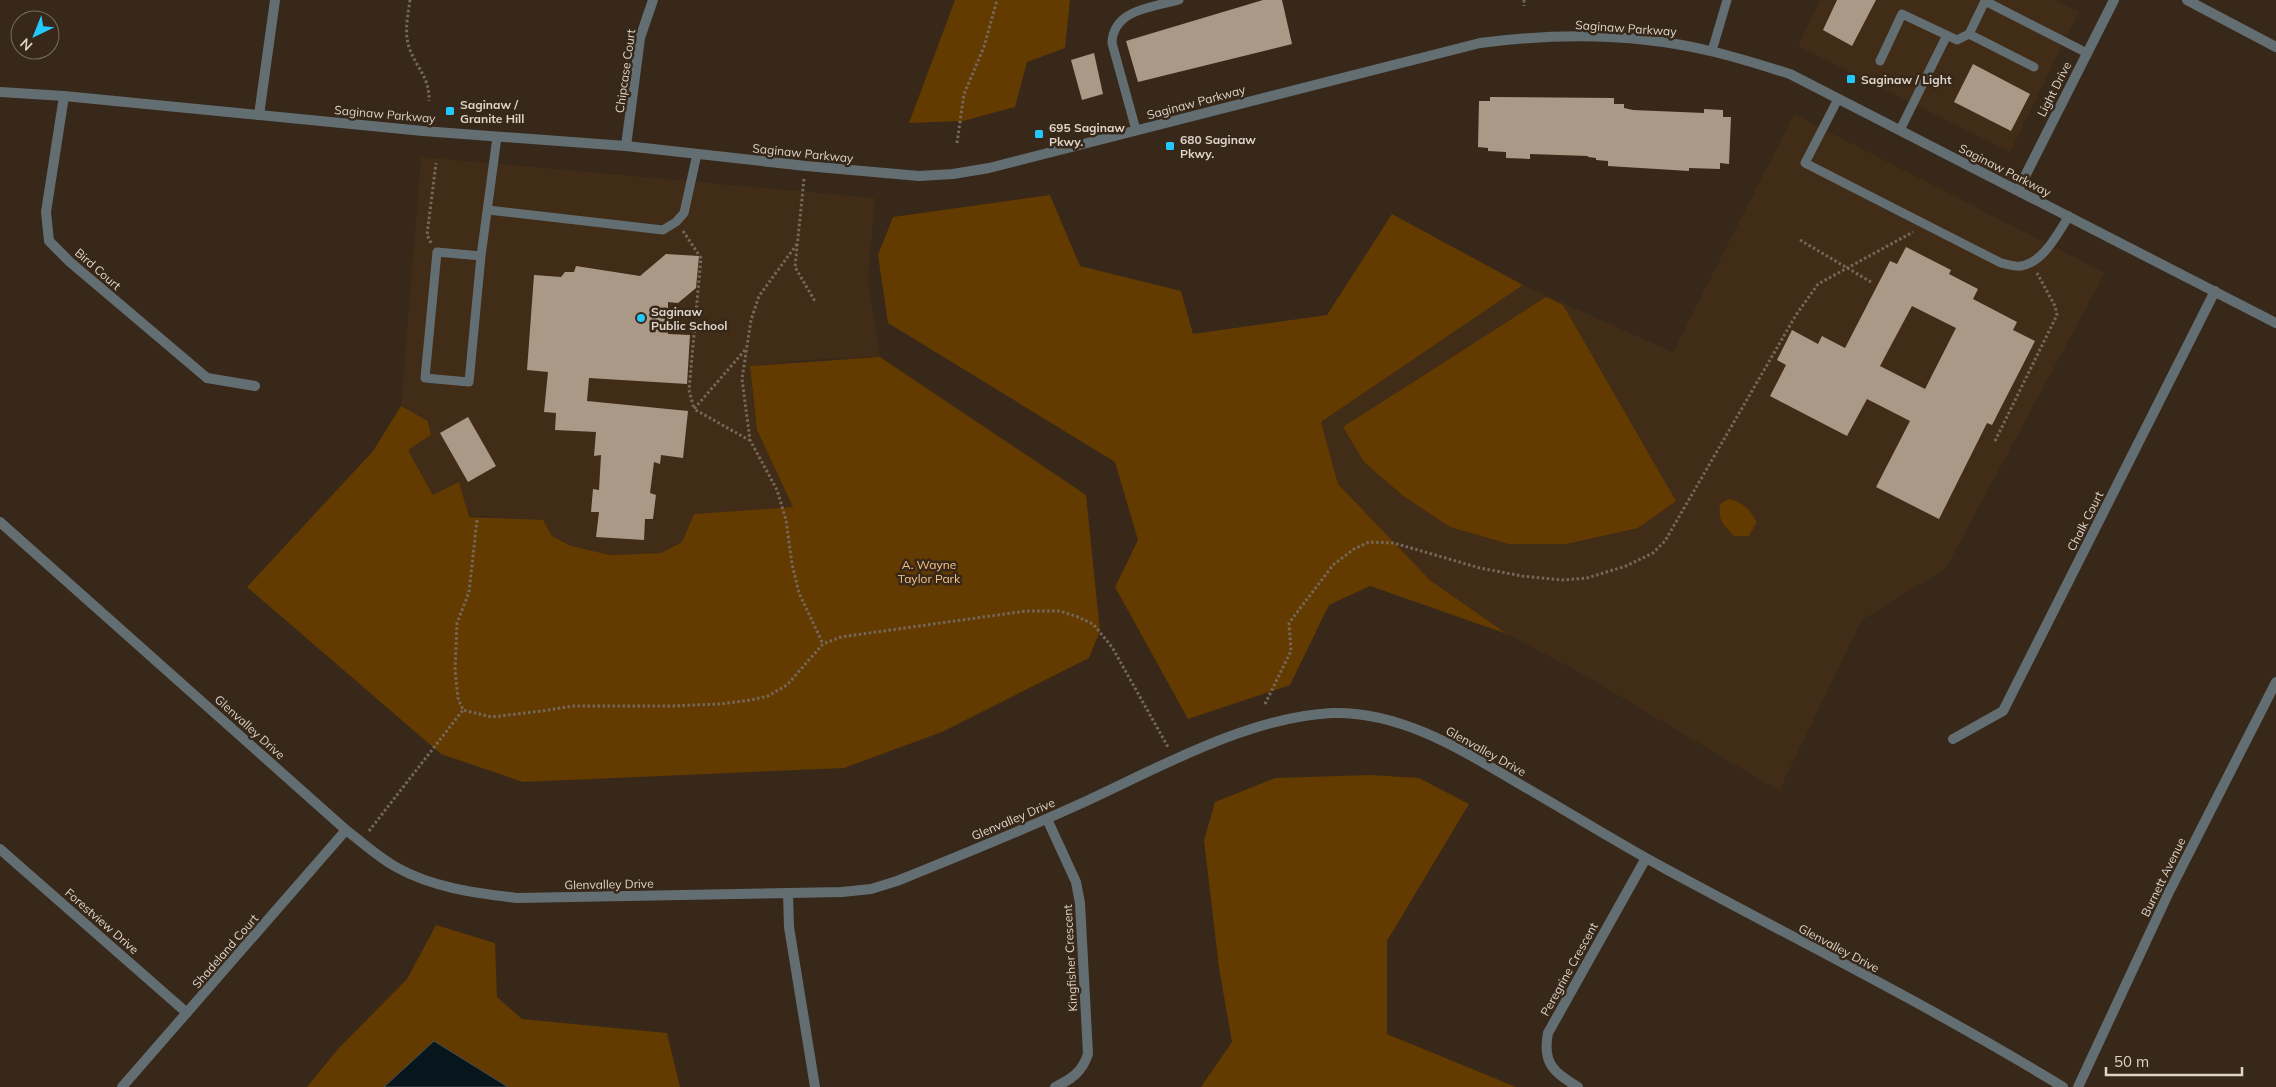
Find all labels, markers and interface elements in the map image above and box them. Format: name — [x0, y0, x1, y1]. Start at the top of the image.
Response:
north arrow — [10, 10, 60, 60]
street label: Saginaw Parkway — [1575, 17, 1678, 39]
street label: Chipcase Court — [612, 28, 638, 114]
text: N — [16, 34, 36, 55]
street label: Light Drive — [2034, 59, 2074, 119]
place label: Saginaw / Light — [1861, 72, 1952, 87]
marker: Saginaw / Light — [1845, 73, 1857, 85]
street label: Saginaw Parkway — [1145, 81, 1248, 122]
place label: Saginaw / Granite Hill — [460, 97, 524, 126]
street label: Saginaw Parkway — [334, 102, 437, 126]
marker: Saginaw / Granite Hill — [444, 105, 456, 117]
place label: 695 Saginaw Pkwy. — [1049, 120, 1125, 149]
marker: 695 Saginaw Pkwy. — [1033, 128, 1045, 140]
place label: 680 Saginaw Pkwy. — [1180, 132, 1256, 161]
street label: Saginaw Parkway — [752, 140, 855, 166]
marker: 680 Saginaw Pkwy. — [1164, 140, 1176, 152]
street label: Saginaw Parkway — [1956, 140, 2054, 200]
street label: Bird Court — [72, 245, 124, 293]
place label: Saginaw Public School — [651, 304, 727, 333]
marker: Saginaw Public School — [635, 312, 647, 324]
street label: Chalk Court — [2064, 489, 2106, 553]
park label: A. Wayne Taylor Park — [898, 557, 961, 586]
street label: Glenvalley Drive — [212, 692, 288, 762]
street label: Glenvalley Drive — [1443, 723, 1529, 779]
street label: Glenvalley Drive — [969, 795, 1057, 843]
street label: Burnett Avenue — [2137, 835, 2189, 919]
street label: Glenvalley Drive — [564, 876, 654, 892]
street label: Forestview Drive — [62, 885, 142, 957]
street label: Kingfisher Crescent — [1060, 904, 1080, 1012]
street label: Shadeland Court — [189, 911, 261, 991]
street label: Peregrine Crescent — [1537, 920, 1601, 1018]
street label: Glenvalley Drive — [1796, 920, 1882, 976]
scale bar — [2106, 1044, 2242, 1076]
text: 50 m — [2114, 1052, 2149, 1071]

